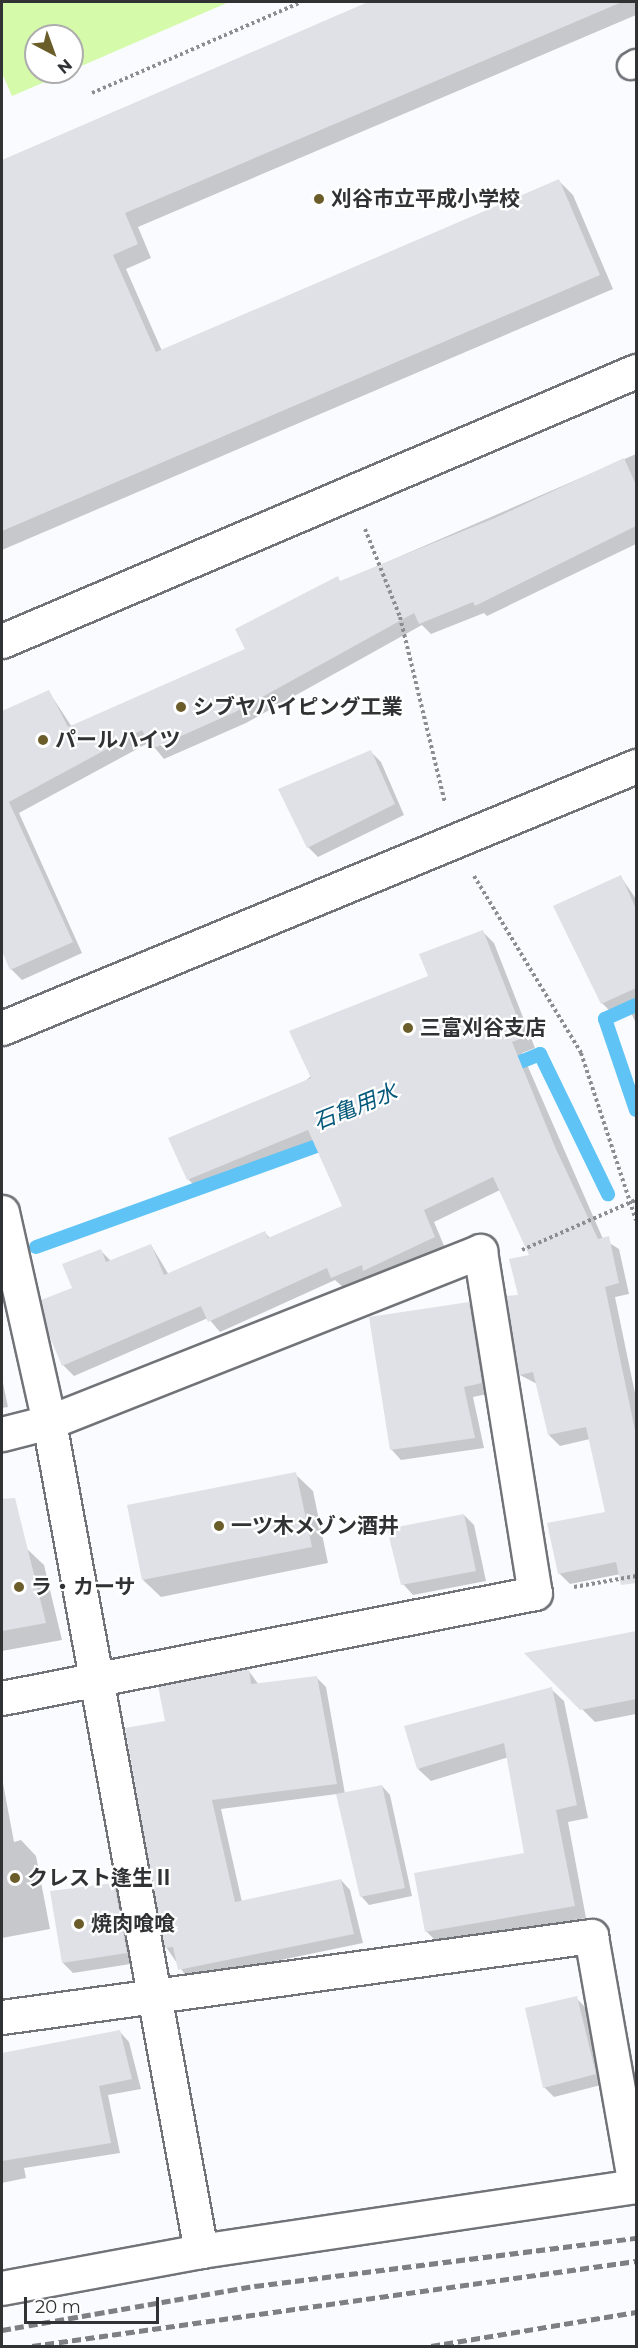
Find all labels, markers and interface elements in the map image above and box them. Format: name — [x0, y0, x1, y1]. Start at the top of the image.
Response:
north arrow — [24, 24, 84, 84]
text: N — [54, 55, 76, 78]
place label: 刈谷市立平成小学校 — [331, 186, 520, 212]
marker: 刈谷市立平成小学校 — [312, 192, 326, 206]
place label: シブヤパイピング工業 — [193, 694, 403, 720]
marker: シブヤパイピング工業 — [174, 700, 188, 714]
place label: パールハイツ — [55, 727, 181, 753]
marker: パールハイツ — [36, 733, 50, 747]
place label: 三富刈谷支店 — [420, 1015, 546, 1041]
marker: 三富刈谷支店 — [401, 1021, 415, 1035]
water label: 石亀用水 — [309, 1078, 401, 1136]
place label: 一ツ木メゾン酒井 — [231, 1513, 399, 1539]
marker: 一ツ木メゾン酒井 — [212, 1519, 226, 1533]
place label: ラ・カーサ — [31, 1574, 136, 1600]
marker: ラ・カーサ — [12, 1580, 26, 1594]
place label: クレスト逢生Ⅱ — [27, 1865, 174, 1891]
marker: クレスト逢生Ⅱ — [8, 1871, 22, 1885]
place label: 焼肉喰喰 — [91, 1911, 175, 1937]
marker: 焼肉喰喰 — [72, 1917, 86, 1931]
scale bar — [27, 2285, 162, 2323]
text: 20 m — [35, 2296, 81, 2318]

